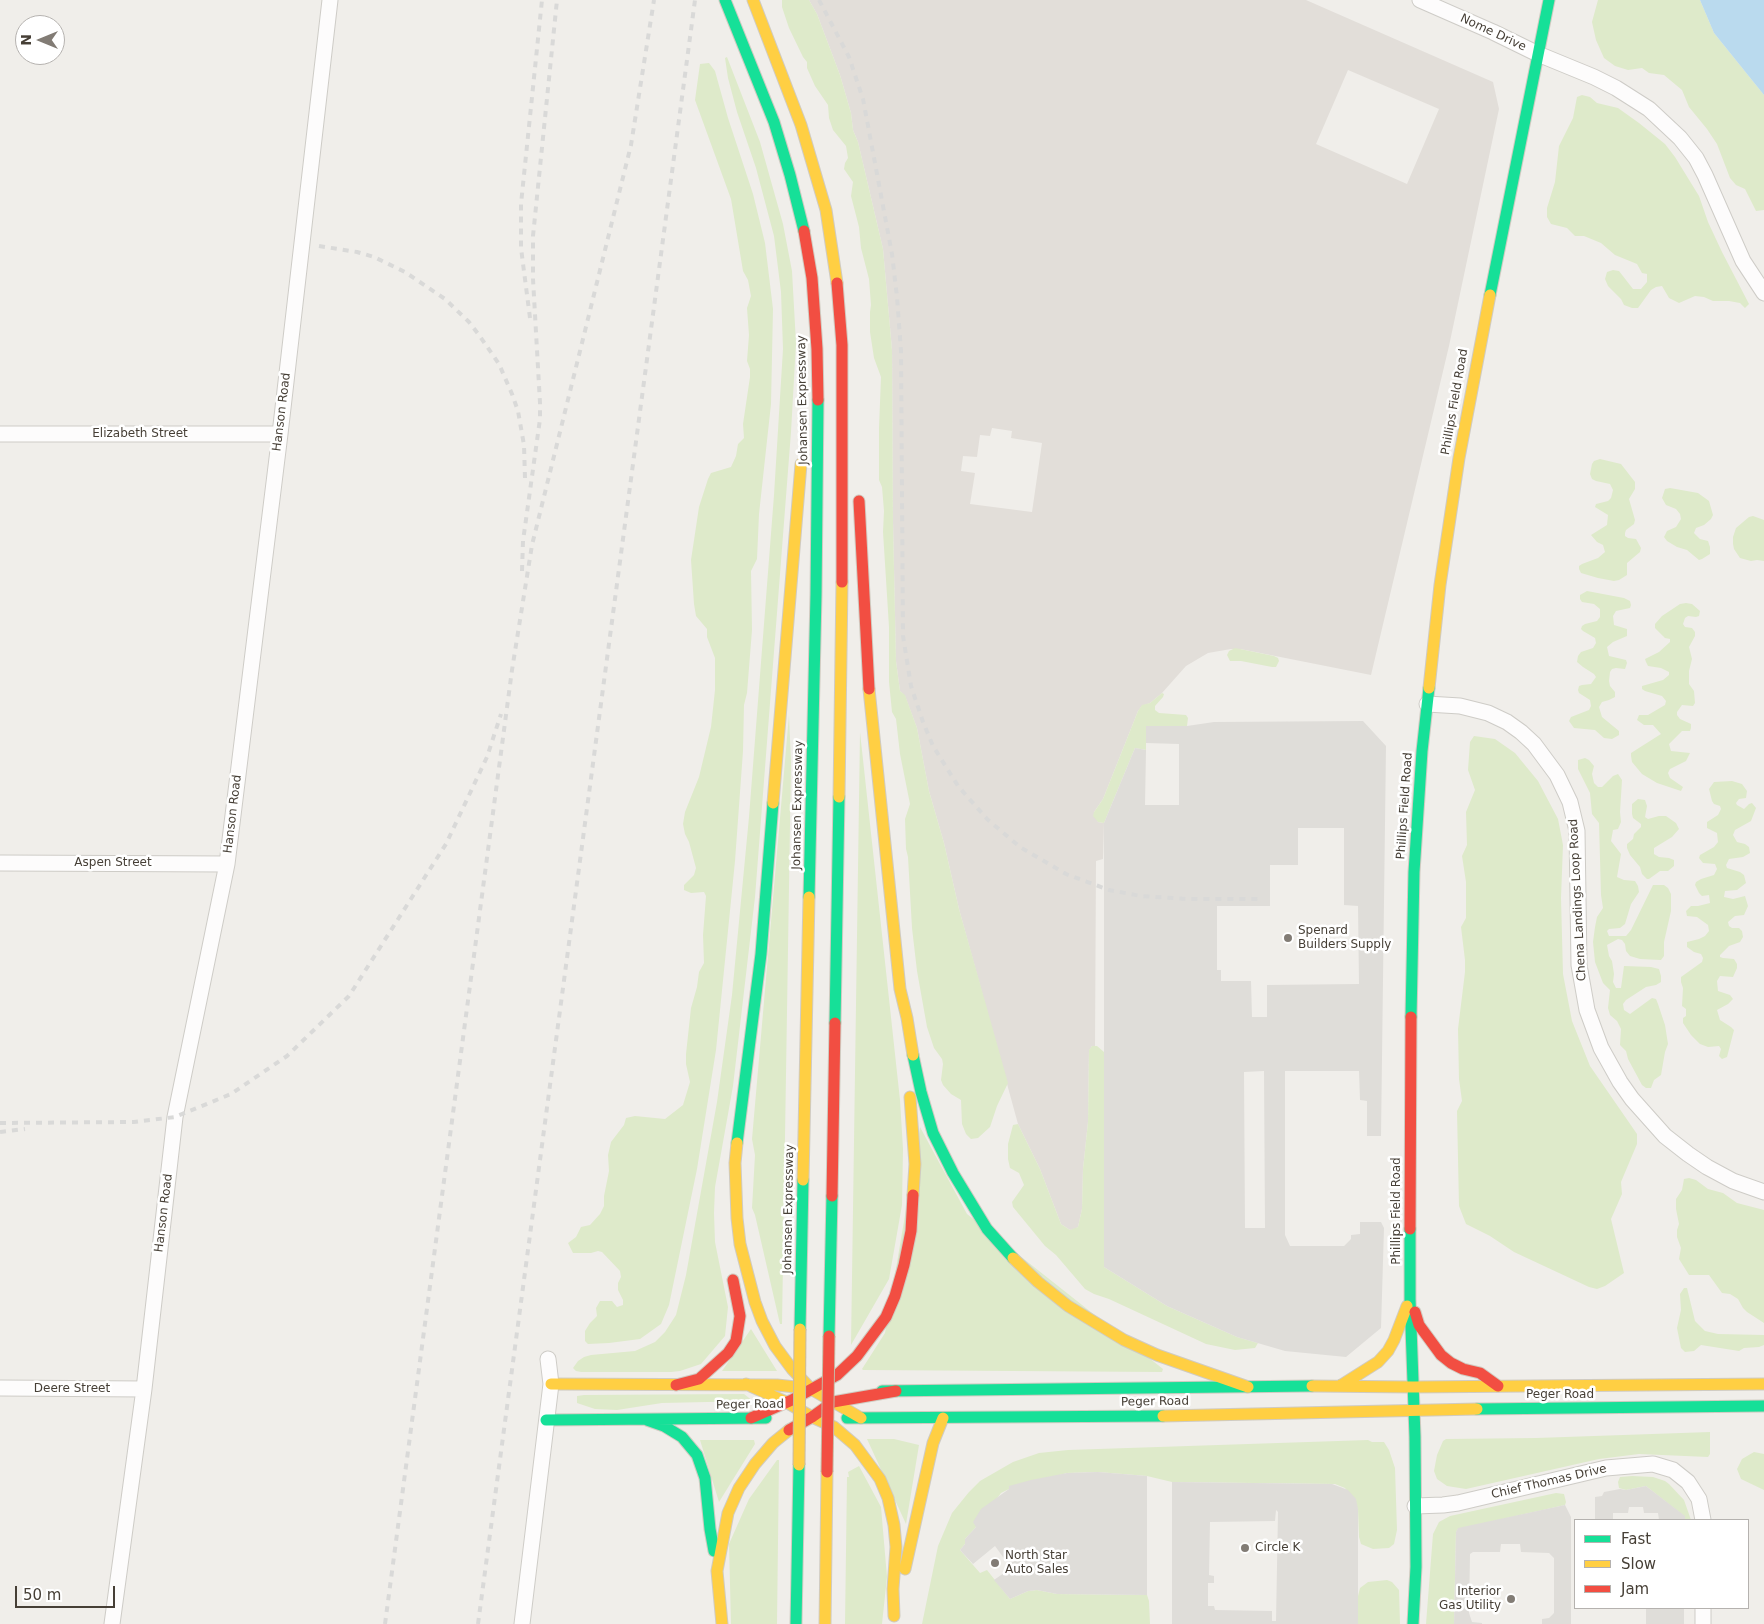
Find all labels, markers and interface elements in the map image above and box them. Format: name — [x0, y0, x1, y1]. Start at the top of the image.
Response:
street label: Nome Drive — [1458, 11, 1528, 55]
north arrow — [15, 15, 65, 65]
text: N — [18, 34, 34, 46]
street label: Johansen Expressway — [795, 335, 811, 465]
street label: Phillips Field Road — [1439, 348, 1471, 456]
street label: Hanson Road — [270, 372, 294, 452]
street label: Elizabeth Street — [92, 427, 188, 441]
street label: Johansen Expressway — [790, 740, 806, 870]
street label: Phillips Field Road — [1394, 752, 1416, 860]
street label: Hanson Road — [221, 774, 245, 854]
street label: Chena Landings Loop Road — [1567, 818, 1589, 982]
street label: Aspen Street — [74, 856, 152, 870]
place label: Spenard Builders Supply — [1298, 924, 1391, 952]
marker: Spenard Builders Supply — [1282, 932, 1294, 944]
street label: Johansen Expressway — [781, 1144, 797, 1274]
street label: Phillips Field Road — [1390, 1157, 1404, 1265]
street label: Hanson Road — [152, 1173, 176, 1253]
street label: Deere Street — [34, 1382, 110, 1396]
street label: Peger Road — [1526, 1388, 1594, 1402]
street label: Peger Road — [1121, 1394, 1189, 1410]
street label: Peger Road — [716, 1397, 784, 1413]
street label: Chief Thomas Drive — [1490, 1462, 1608, 1502]
legend — [1574, 1519, 1749, 1609]
text: Fast — [1621, 1530, 1651, 1548]
place label: Circle K — [1255, 1541, 1300, 1555]
marker: Circle K — [1239, 1542, 1251, 1554]
place label: North Star Auto Sales — [1005, 1549, 1069, 1577]
text: Slow — [1621, 1555, 1656, 1573]
marker: North Star Auto Sales — [989, 1557, 1001, 1569]
scale bar — [18, 1576, 118, 1608]
text: Jam — [1621, 1580, 1649, 1598]
place label: Interior Gas Utility — [1439, 1585, 1501, 1613]
text: 50 m — [23, 1586, 61, 1604]
marker: Interior Gas Utility — [1505, 1593, 1517, 1605]

